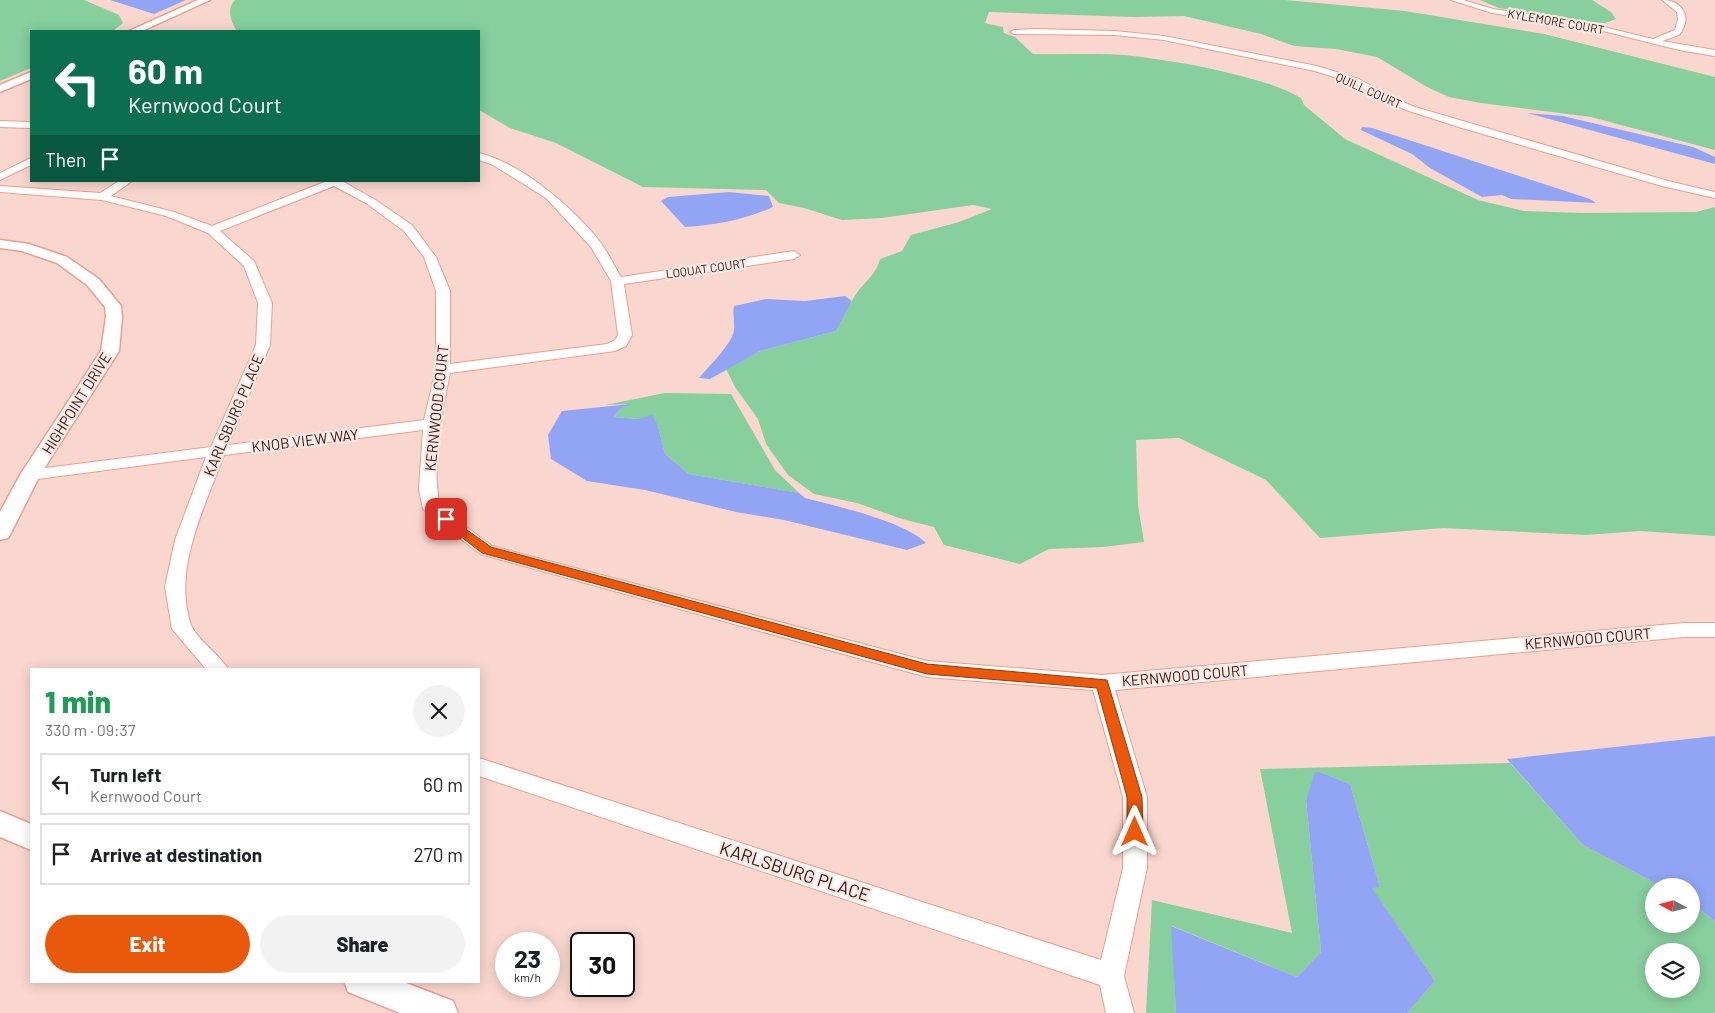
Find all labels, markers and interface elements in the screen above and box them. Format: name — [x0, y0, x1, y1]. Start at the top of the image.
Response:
street label: KYLEMORE COURT — [1507, 6, 1606, 36]
text: 60 m — [128, 49, 203, 91]
icon: left — [45, 50, 110, 115]
street label: QUILL COURT — [1334, 69, 1404, 111]
text: Kernwood Court — [128, 91, 282, 117]
icon: arrive — [96, 145, 124, 173]
text: Then — [45, 148, 86, 171]
street label: LOQUAT COURT — [665, 255, 747, 281]
street label: KERNWOOD COURT — [420, 344, 452, 472]
street label: HIGHPOINT DRIVE — [37, 349, 115, 457]
street label: KARLSBURG PLACE — [199, 351, 267, 479]
street label: KNOB VIEW WAY — [251, 425, 359, 455]
pin — [425, 498, 467, 540]
icon: arrive — [432, 505, 460, 533]
street label: KERNWOOD COURT — [1524, 623, 1652, 653]
street label: KERNWOOD COURT — [1121, 660, 1249, 690]
text: 1 min — [45, 683, 111, 719]
button: close — [413, 685, 465, 737]
text: 330 m · 09:37 — [45, 720, 135, 739]
text: Turn left — [90, 763, 161, 786]
icon: left — [47, 770, 75, 798]
text: 60 m — [423, 773, 463, 796]
text: Kernwood Court — [90, 786, 202, 805]
position arrow — [1108, 805, 1160, 857]
street label: KARLSBURG PLACE — [717, 836, 873, 906]
icon: arrive — [47, 840, 75, 868]
text: Arrive at destination — [90, 843, 262, 866]
text: 270 m — [414, 843, 463, 866]
north arrow — [1645, 878, 1700, 932]
map controls — [1645, 878, 1700, 998]
button: Exit — [45, 915, 250, 973]
button: Share — [260, 915, 465, 973]
speed limit sign: 30 — [570, 932, 635, 997]
text: 23 — [514, 943, 541, 973]
button: layers — [1645, 943, 1700, 998]
text: km/h — [514, 970, 541, 984]

